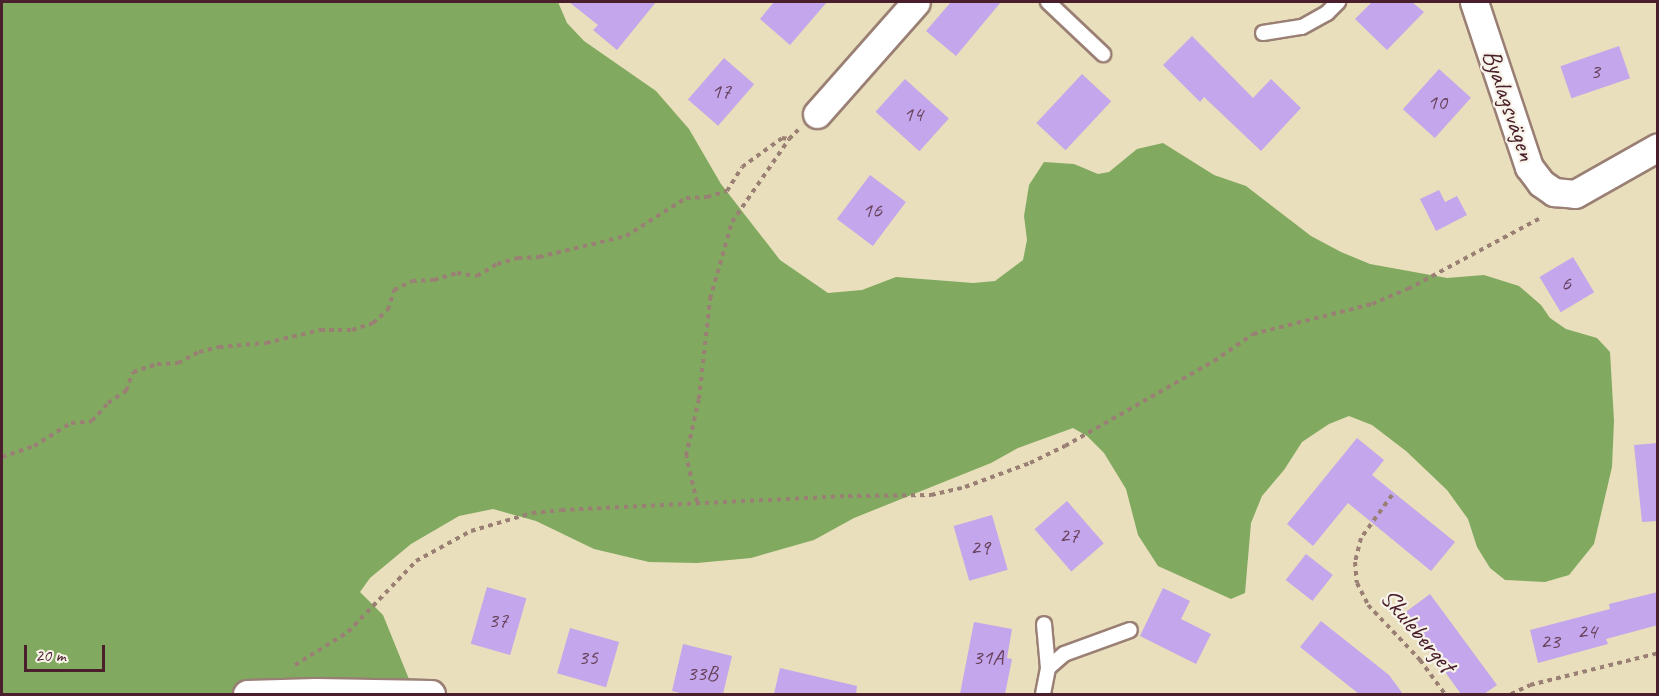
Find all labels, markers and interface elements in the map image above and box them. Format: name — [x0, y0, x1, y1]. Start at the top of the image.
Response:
street label: Byalagsvägen — [1475, 45, 1543, 165]
house number: 3 — [1590, 59, 1600, 85]
house number: 17 — [711, 79, 731, 105]
house number: 10 — [1427, 90, 1447, 116]
house number: 14 — [903, 102, 923, 128]
house number: 16 — [862, 198, 882, 224]
house number: 6 — [1561, 271, 1571, 297]
house number: 27 — [1059, 523, 1079, 549]
house number: 29 — [970, 535, 990, 561]
street label: Skuleberget — [1374, 582, 1462, 680]
house number: 37 — [488, 608, 508, 634]
house number: 24 — [1577, 619, 1597, 645]
house number: 23 — [1540, 629, 1560, 655]
scale bar — [27, 633, 108, 671]
text: 20 m — [35, 644, 66, 666]
house number: 35 — [578, 645, 598, 671]
house number: 31A — [973, 645, 1003, 671]
house number: 33B — [686, 661, 718, 687]

